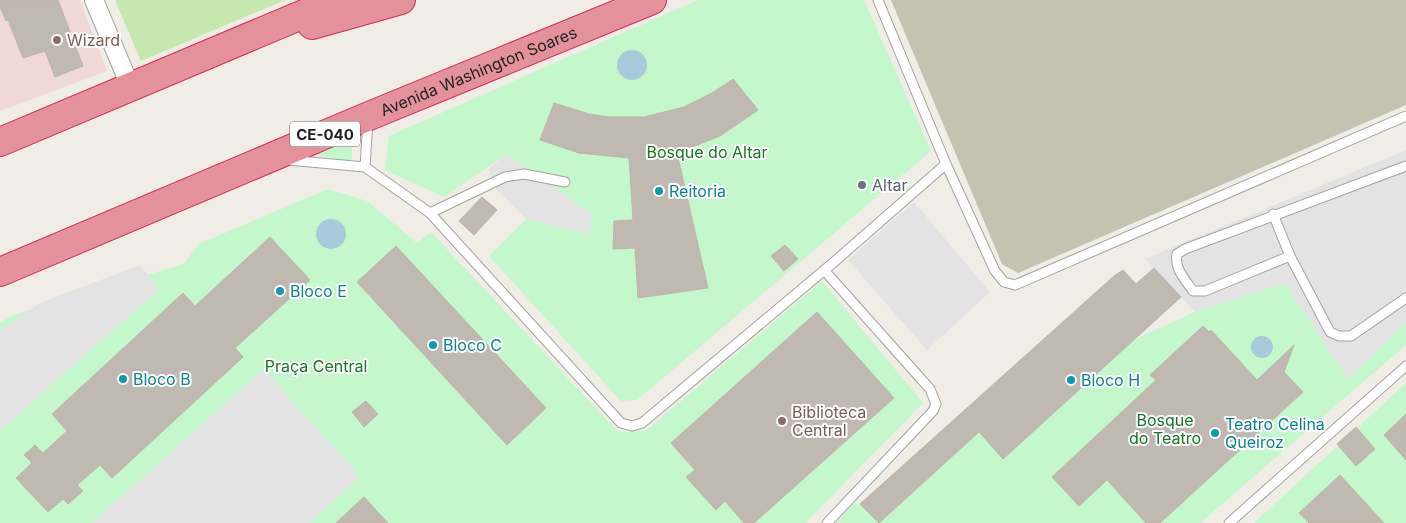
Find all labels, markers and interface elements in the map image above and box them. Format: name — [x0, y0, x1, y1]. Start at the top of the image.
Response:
street label: Avenida Washington Soares — [377, 22, 580, 120]
place label: Wizard — [67, 30, 120, 50]
marker: Wizard — [51, 34, 63, 46]
road number: CE-040 — [290, 122, 360, 146]
park label: Bosque do Altar — [647, 142, 767, 162]
place label: Altar — [872, 175, 907, 195]
marker: Altar — [856, 179, 868, 191]
place label: Reitoria — [669, 181, 726, 201]
marker: Reitoria — [653, 185, 665, 197]
place label: Bloco E — [290, 281, 347, 301]
marker: Bloco E — [274, 285, 286, 297]
place label: Bloco C — [443, 335, 502, 355]
marker: Bloco C — [427, 339, 439, 351]
park label: Praça Central — [265, 356, 367, 376]
place label: Bloco B — [133, 369, 191, 389]
place label: Bloco H — [1081, 370, 1140, 390]
marker: Bloco B — [117, 373, 129, 385]
marker: Bloco H — [1065, 374, 1077, 386]
place label: Biblioteca Central — [792, 402, 866, 440]
park label: Bosque do Teatro — [1129, 410, 1201, 448]
place label: Teatro Celina Queiroz — [1225, 414, 1325, 452]
marker: Biblioteca Central — [776, 415, 788, 427]
marker: Teatro Celina Queiroz — [1209, 427, 1221, 439]

